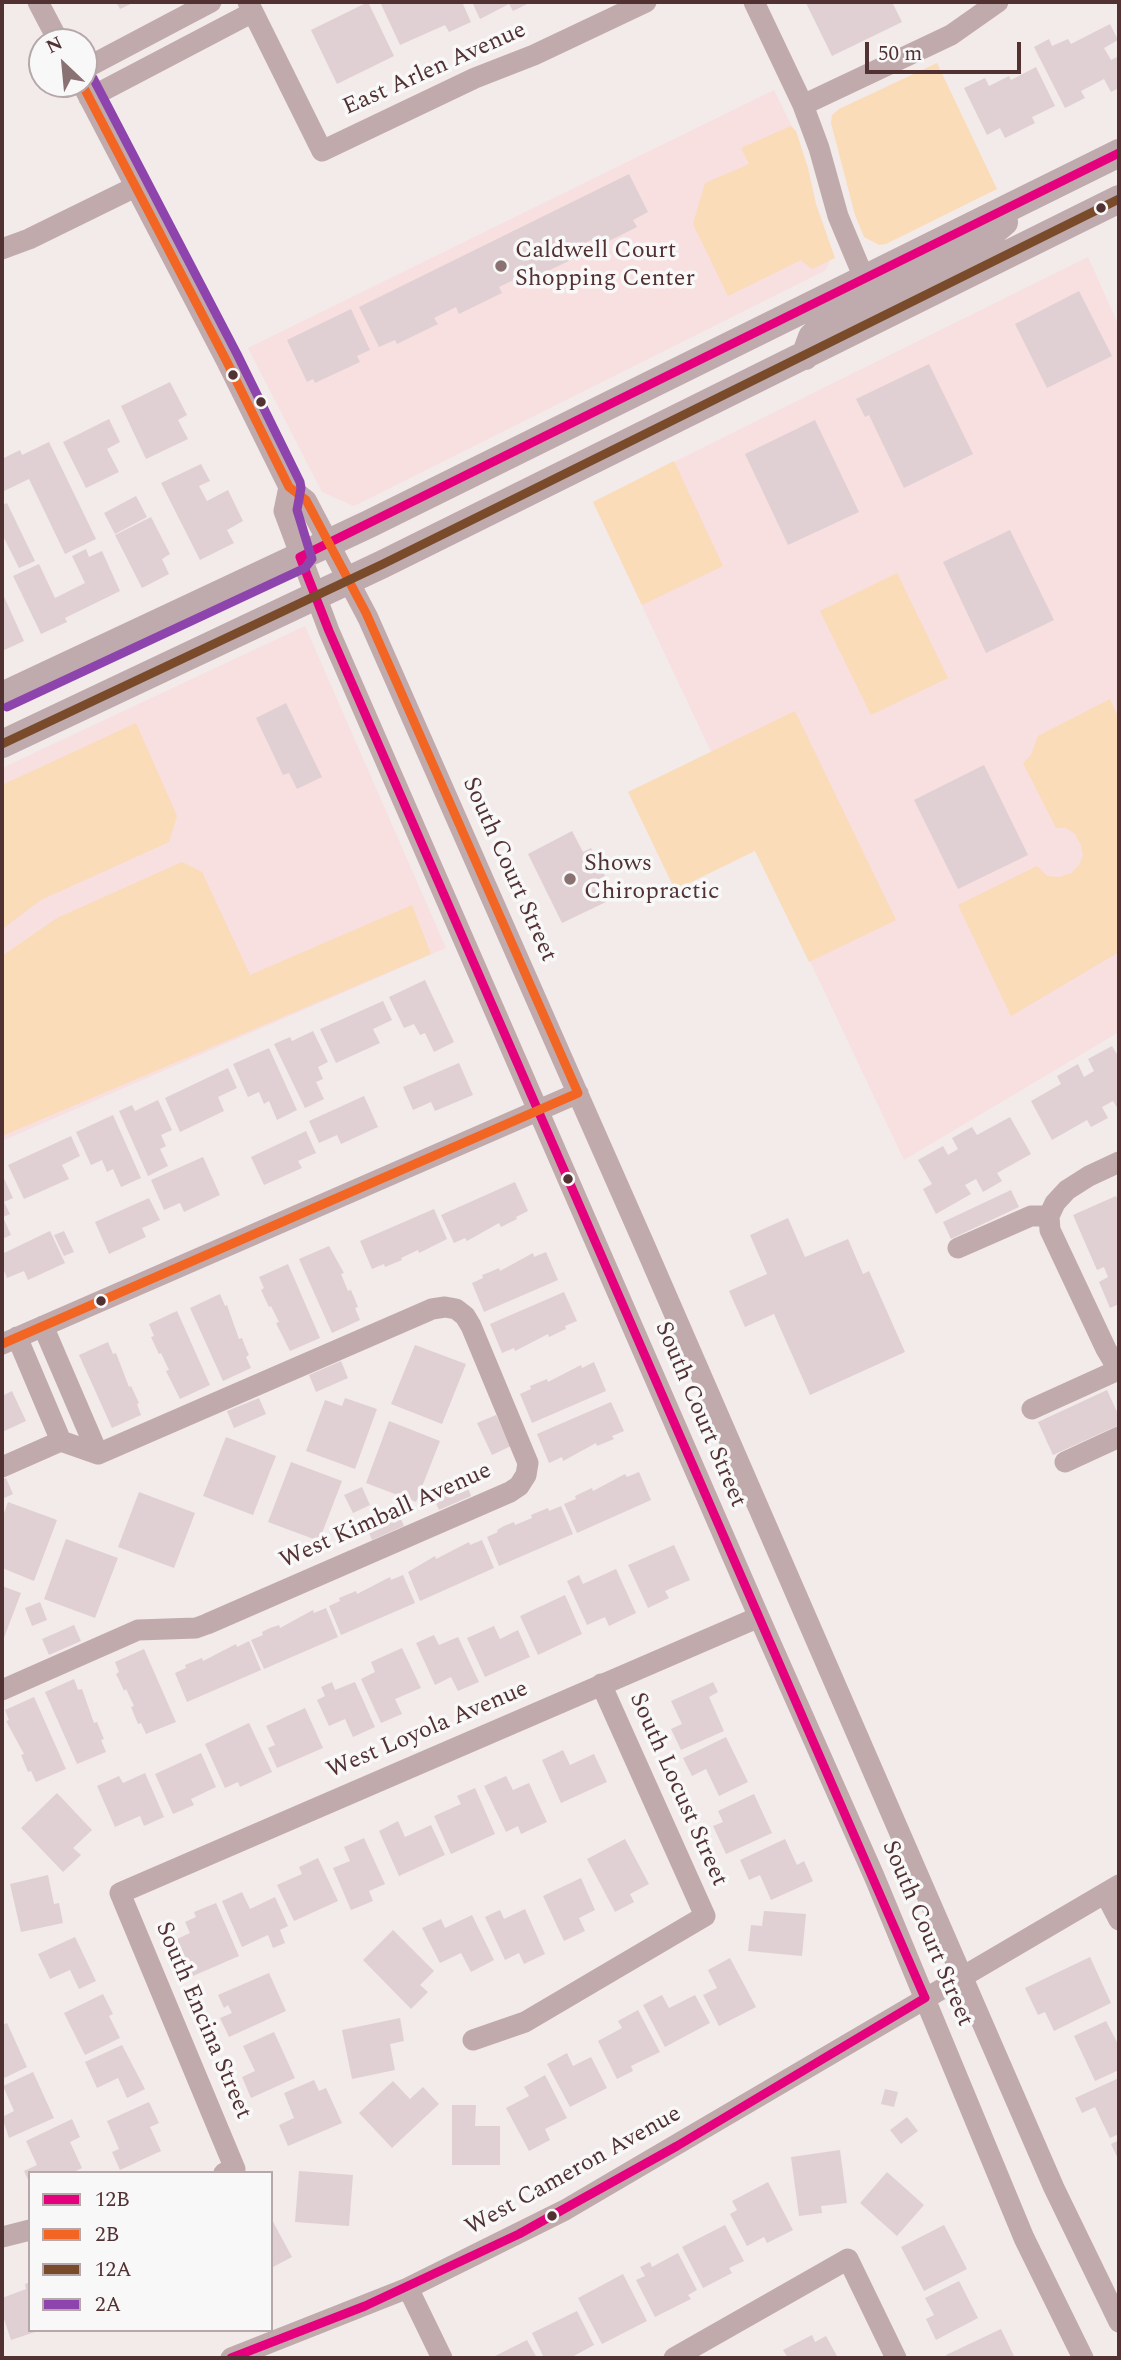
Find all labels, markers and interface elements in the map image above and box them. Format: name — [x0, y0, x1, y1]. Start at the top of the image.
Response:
street label: East Arlen Avenue — [339, 17, 531, 123]
north arrow — [28, 28, 98, 98]
scale bar — [869, 28, 1025, 72]
text: N — [41, 29, 68, 62]
text: 50 m — [878, 38, 922, 70]
unlabelled marker — [1094, 201, 1108, 215]
place label: Caldwell Court Shopping Center — [515, 238, 695, 294]
marker: Caldwell Court Shopping Center — [493, 258, 509, 274]
unlabelled marker — [226, 368, 240, 382]
unlabelled marker — [254, 395, 268, 409]
street label: South Court Street — [454, 773, 562, 967]
place label: Shows Chiropractic — [584, 851, 719, 907]
marker: Shows Chiropractic — [562, 871, 578, 887]
unlabelled marker — [561, 1172, 575, 1186]
unlabelled marker — [94, 1294, 108, 1308]
street label: South Court Street — [647, 1318, 751, 1512]
street label: West Kimball Avenue — [276, 1457, 496, 1577]
street label: West Loyola Avenue — [323, 1676, 533, 1786]
street label: South Locust Street — [621, 1689, 733, 1891]
street label: South Court Street — [874, 1837, 978, 2031]
street label: South Encina Street — [147, 1918, 257, 2124]
street label: West Cameron Avenue — [461, 2101, 687, 2243]
legend — [28, 2171, 273, 2332]
text: 12B — [95, 2184, 130, 2216]
unlabelled marker — [545, 2209, 559, 2223]
text: 2B — [95, 2219, 119, 2251]
text: 12A — [95, 2254, 132, 2286]
text: 2A — [95, 2289, 121, 2321]

